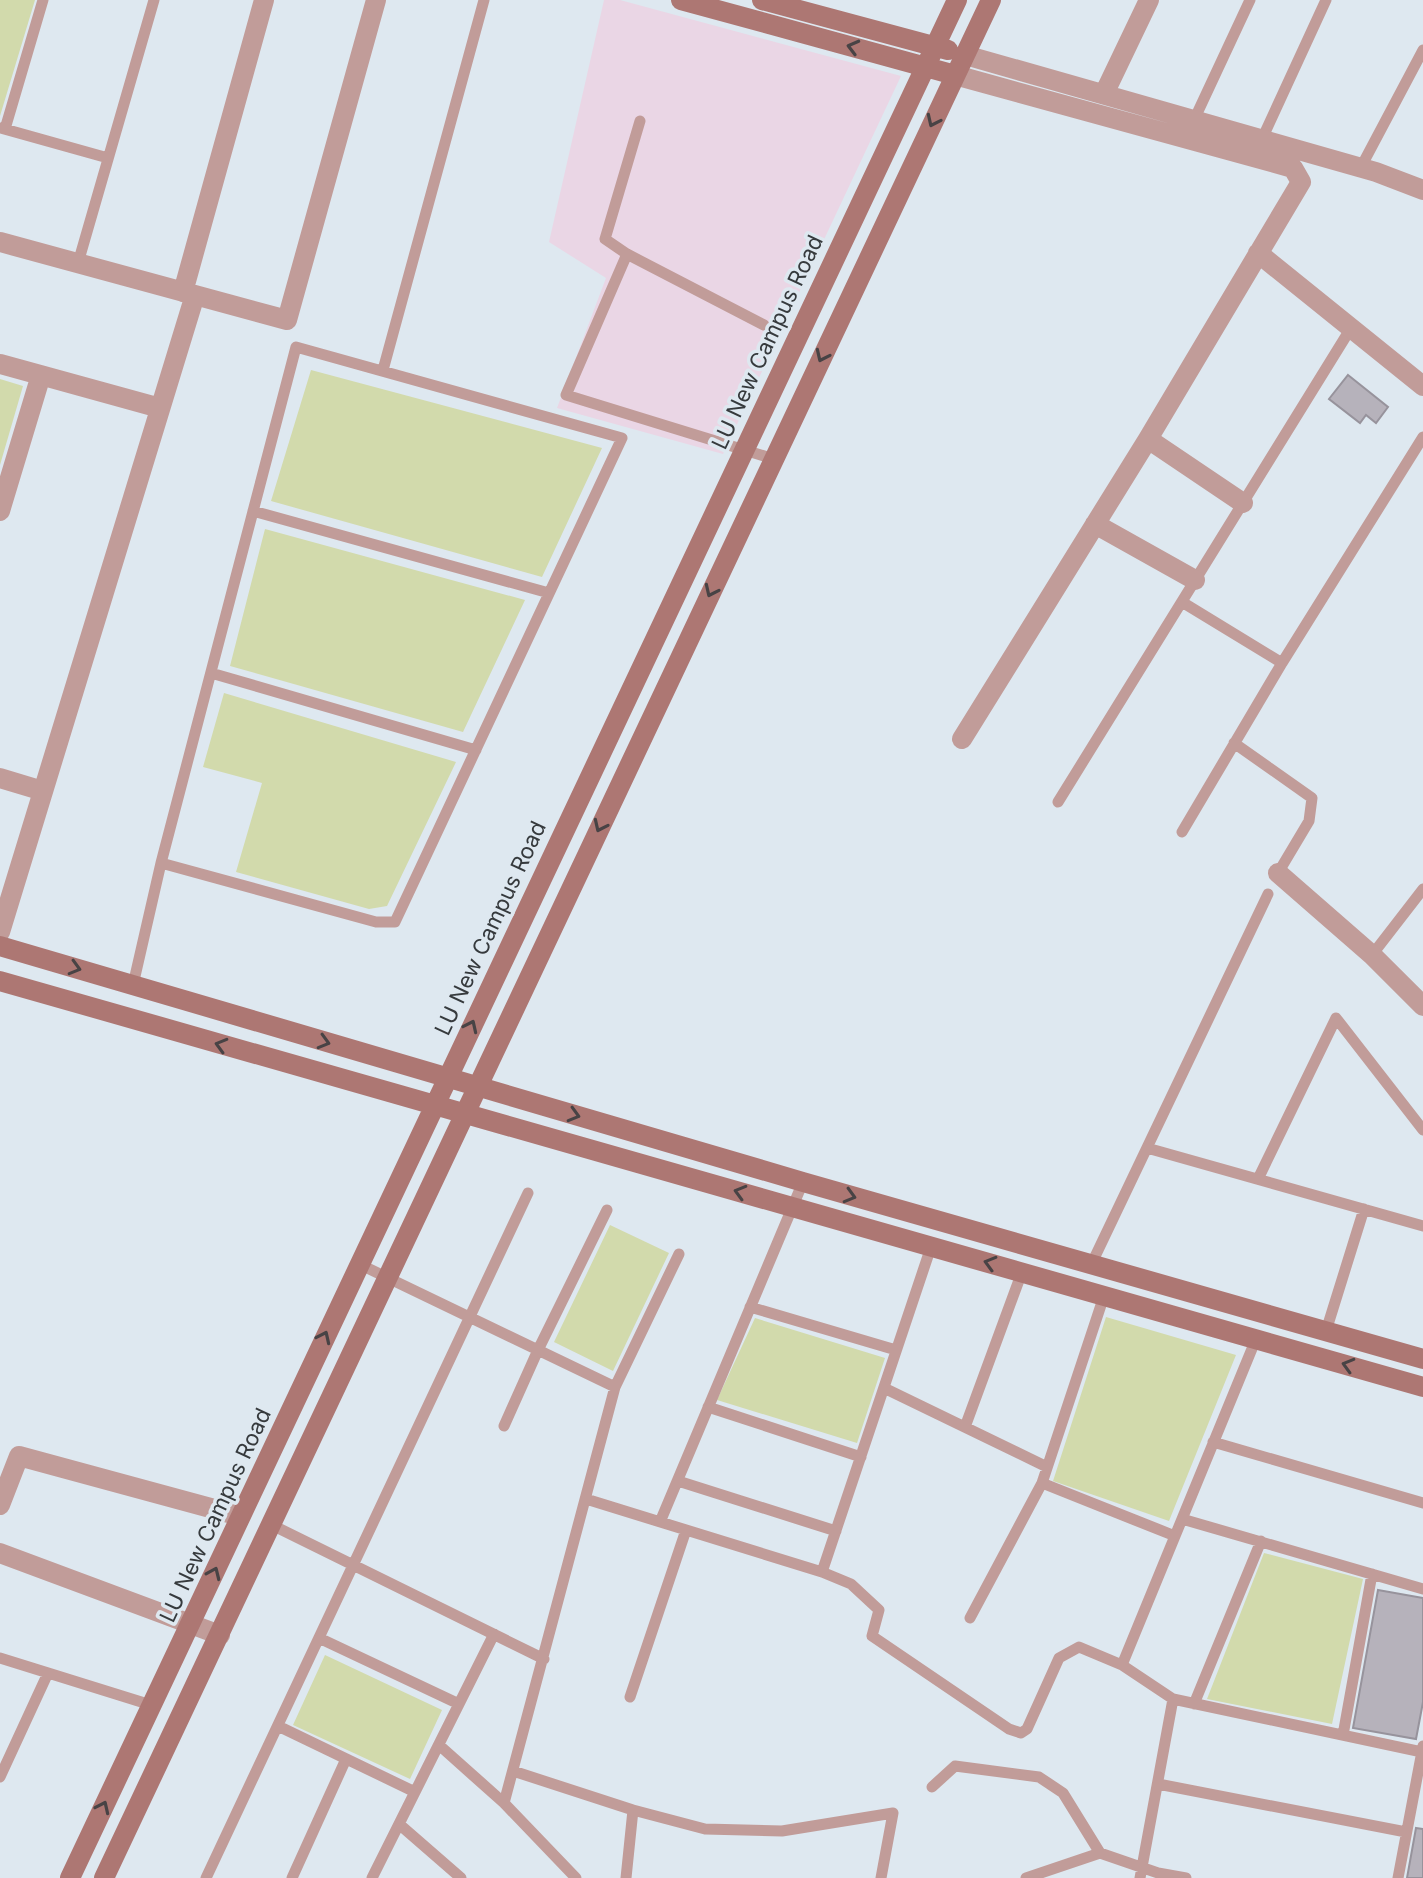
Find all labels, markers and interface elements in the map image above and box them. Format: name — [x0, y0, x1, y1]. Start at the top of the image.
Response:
one-way arrow — [846, 40, 860, 56]
one-way arrow — [927, 113, 943, 127]
street label: LU New Campus Road — [706, 231, 828, 453]
one-way arrow — [816, 348, 832, 362]
one-way arrow — [705, 583, 721, 598]
street label: LU New Campus Road — [429, 817, 551, 1039]
one-way arrow — [594, 818, 610, 833]
one-way arrow — [67, 959, 81, 975]
one-way arrow — [461, 1019, 477, 1034]
one-way arrow — [317, 1033, 331, 1049]
one-way arrow — [214, 1037, 228, 1054]
one-way arrow — [566, 1106, 580, 1122]
one-way arrow — [734, 1185, 748, 1202]
one-way arrow — [843, 1187, 857, 1203]
one-way arrow — [984, 1256, 998, 1273]
one-way arrow — [314, 1331, 330, 1345]
one-way arrow — [1342, 1358, 1355, 1374]
street label: LU New Campus Road — [154, 1404, 276, 1626]
one-way arrow — [205, 1566, 221, 1581]
one-way arrow — [93, 1801, 109, 1816]

